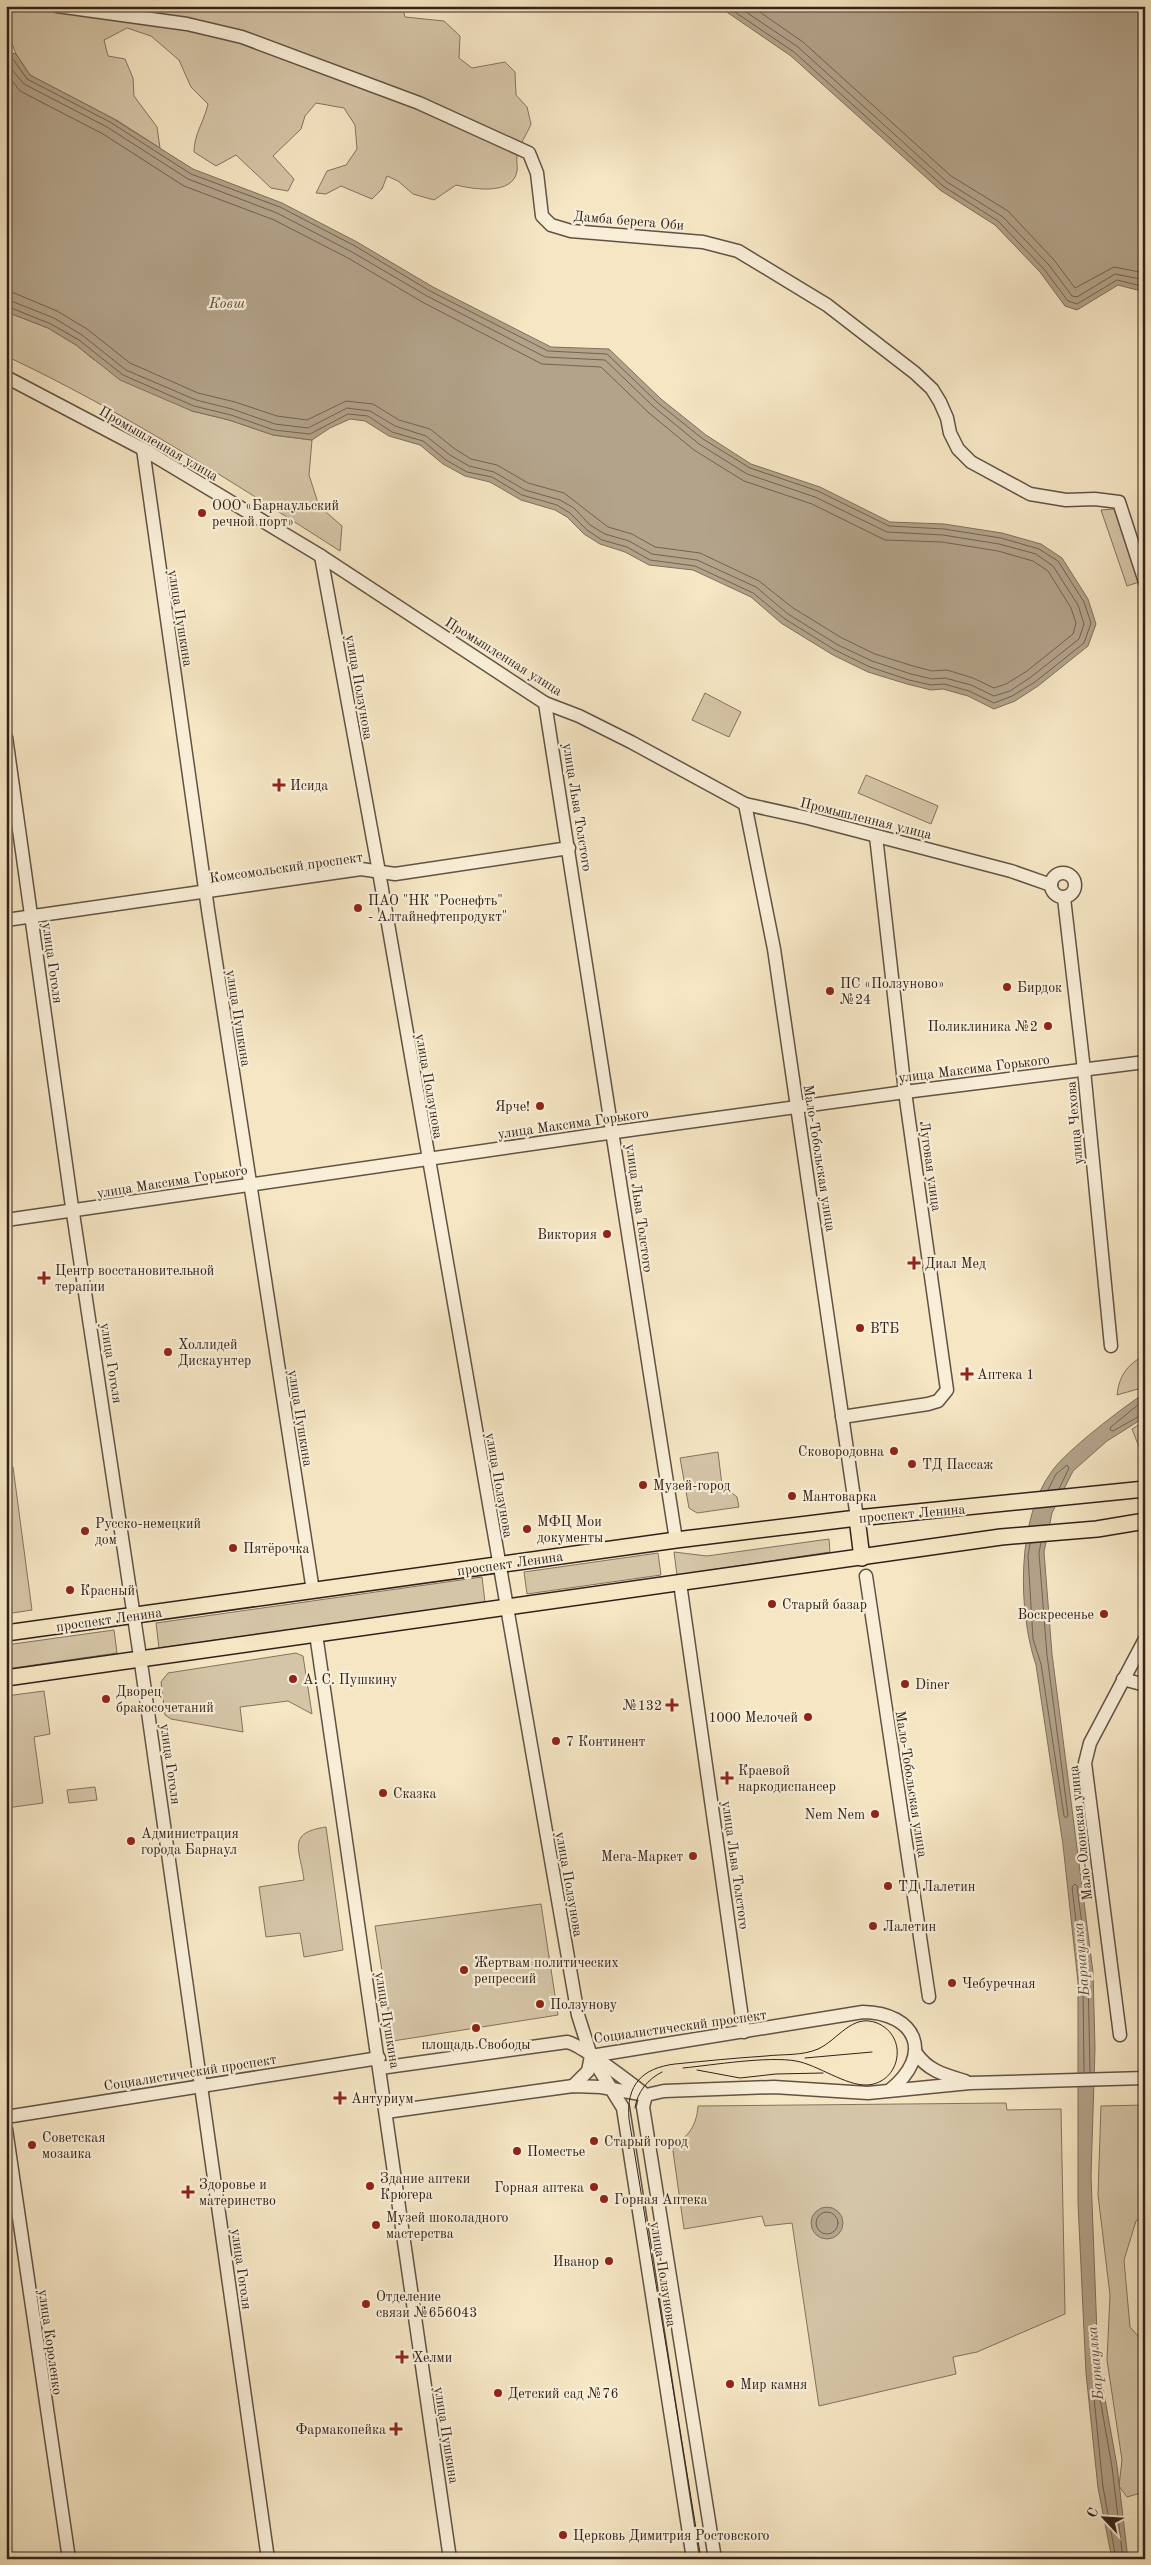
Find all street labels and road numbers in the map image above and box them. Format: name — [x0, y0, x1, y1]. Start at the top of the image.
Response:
street label: Дамба берега Оби — [573, 209, 685, 233]
street label: Промышленная улица — [96, 404, 221, 484]
street label: улица Пушкина — [165, 569, 195, 668]
street label: Промышленная улица — [442, 615, 565, 699]
street label: улица Ползунова — [343, 634, 375, 741]
street label: улица Льва Толстого — [560, 742, 594, 872]
street label: Промышленная улица — [798, 796, 933, 842]
street label: Комсомольский проспект — [209, 850, 364, 886]
street label: улица Гоголя — [39, 922, 65, 1004]
street label: улица Пушкина — [223, 969, 253, 1068]
street label: улица Ползунова — [413, 1033, 445, 1140]
street label: улица Максима Горького — [898, 1053, 1051, 1085]
street label: улица Чехова — [1064, 1080, 1086, 1165]
street label: Мало-Тобольская улица — [800, 1084, 838, 1233]
street label: улица Максима Горького — [497, 1106, 650, 1142]
street label: Луговая улица — [917, 1120, 943, 1212]
street label: улица Льва Толстого — [623, 1143, 655, 1273]
street label: улица Максима Горького — [96, 1163, 249, 1201]
street label: улица Гоголя — [98, 1322, 124, 1404]
street label: улица Пушкина — [285, 1369, 315, 1468]
street label: улица Ползунова — [483, 1432, 515, 1539]
street label: проспект Ленина — [858, 1502, 966, 1526]
street label: проспект Ленина — [456, 1550, 564, 1578]
street label: проспект Ленина — [55, 1606, 163, 1634]
street label: Мало-Тобольская улица — [892, 1710, 930, 1859]
street label: улица Гоголя — [157, 1723, 183, 1805]
street label: Мало-Олонская улица — [1067, 1765, 1095, 1901]
street label: улица Льва Толстого — [719, 1800, 751, 1930]
street label: улица Ползунова — [553, 1831, 585, 1938]
street label: улица Пушкина — [372, 1971, 402, 2070]
street label: Социалистический проспект — [593, 2008, 768, 2046]
street label: Социалистический проспект — [103, 2052, 278, 2094]
street label: улица Ползунова — [648, 2220, 678, 2328]
street label: улица Гоголя — [228, 2228, 254, 2310]
street label: улица Короленко — [36, 2289, 64, 2396]
street label: улица Пушкина — [431, 2386, 461, 2485]

